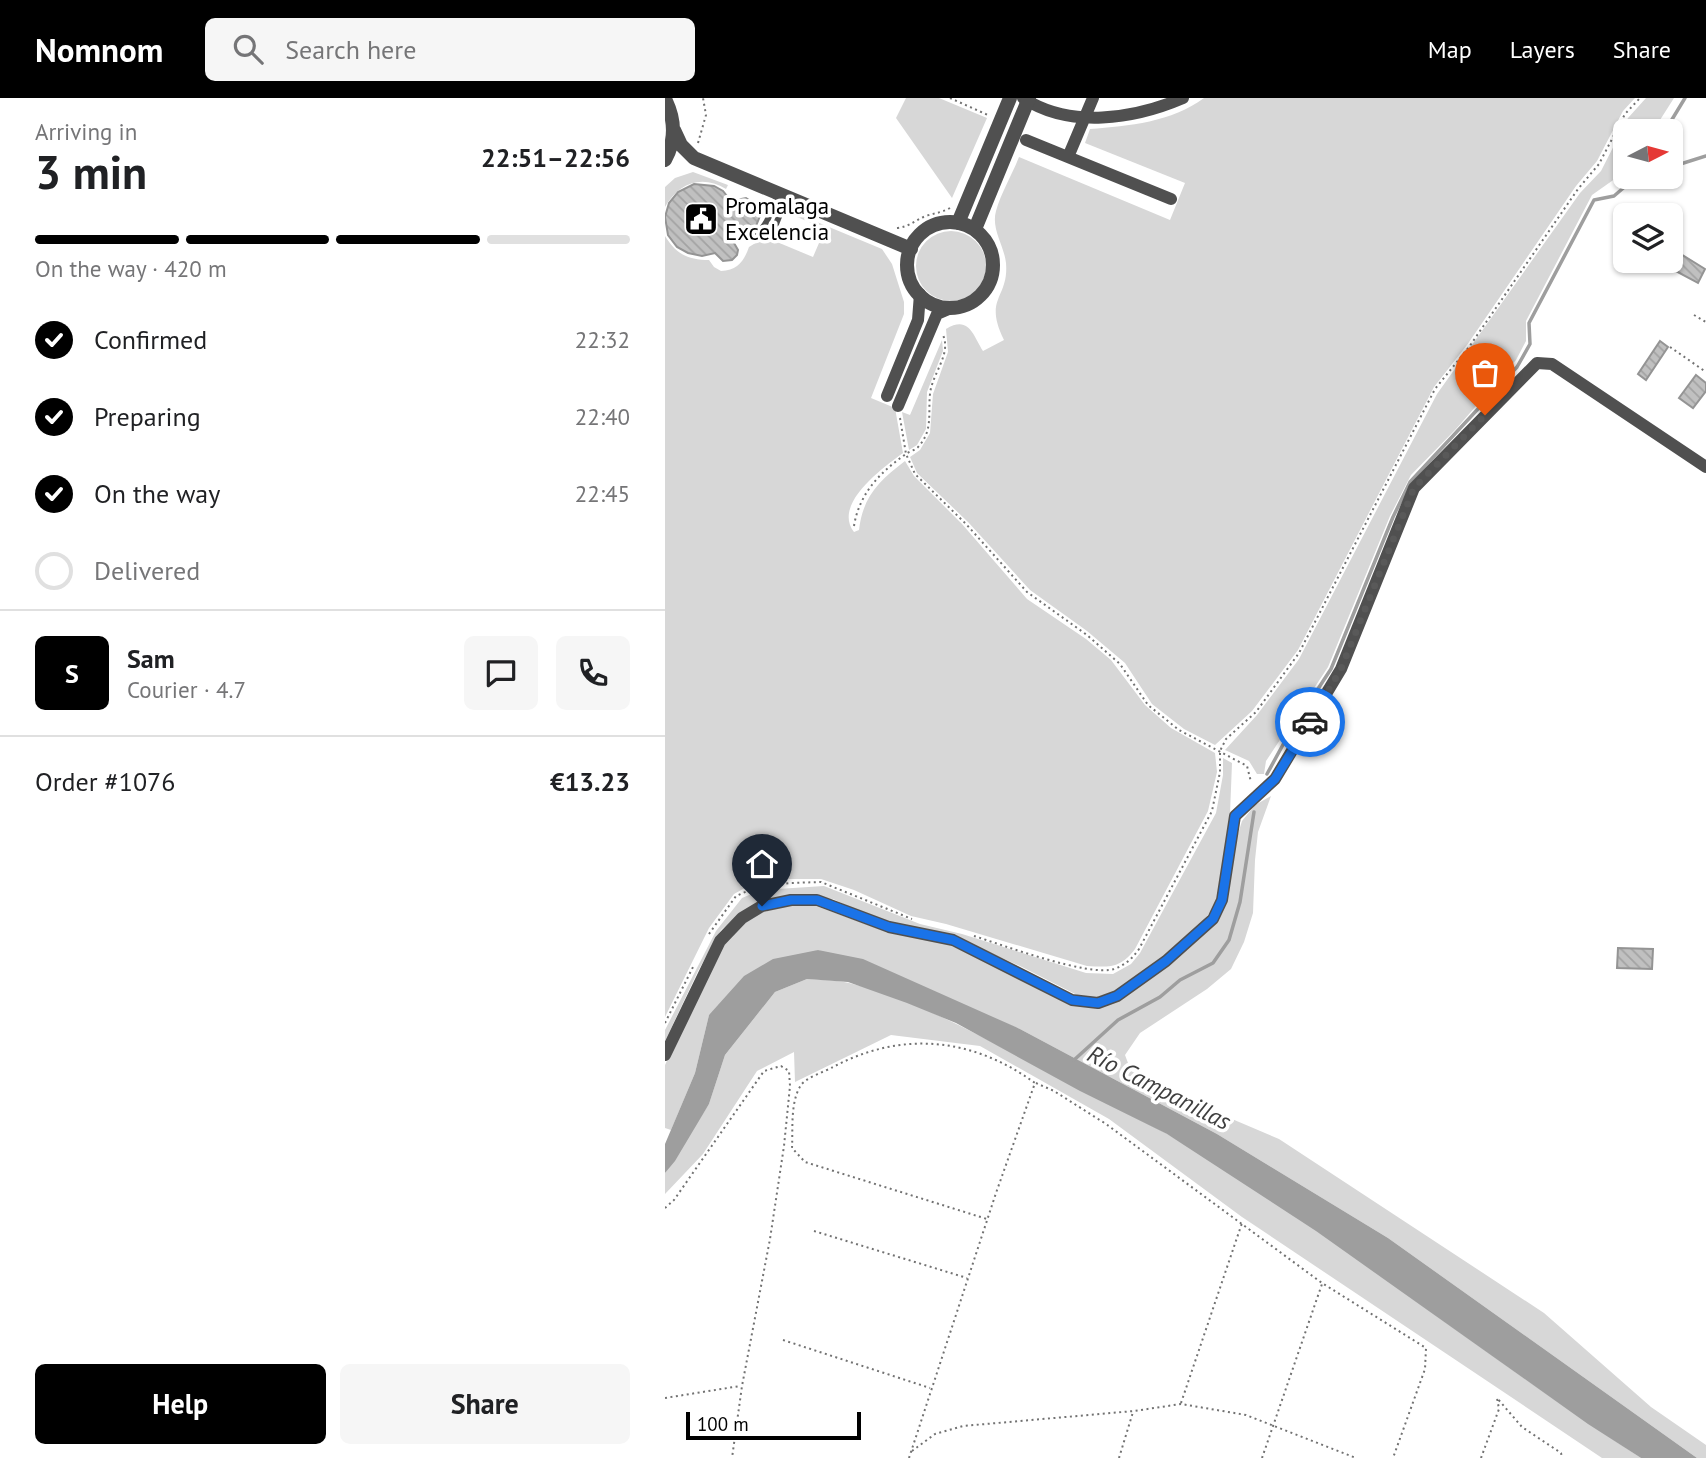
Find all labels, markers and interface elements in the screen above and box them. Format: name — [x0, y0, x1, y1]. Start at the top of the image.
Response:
search box — [205, 18, 695, 81]
text: Nomnom — [35, 28, 163, 71]
icon: search — [229, 30, 267, 68]
text: Search here — [285, 33, 416, 66]
text: Map — [1428, 34, 1472, 65]
text: Layers — [1510, 34, 1575, 65]
text: Share — [1613, 34, 1671, 65]
text: Arriving in — [35, 117, 137, 146]
north arrow — [1613, 119, 1683, 189]
map controls — [1613, 119, 1683, 273]
text: 22:51–22:56 — [481, 141, 630, 174]
text: 3 min — [35, 142, 147, 202]
place label: Promalaga Excelencia — [725, 191, 829, 246]
public building icon: Promalaga Excelencia — [682, 200, 720, 238]
button: layers — [1613, 203, 1683, 273]
text: On the way · 420 m — [35, 254, 227, 283]
icon: check — [35, 321, 73, 359]
text: Confirmed — [94, 323, 207, 356]
text: 22:32 — [575, 325, 630, 354]
pin — [1455, 343, 1515, 415]
icon: bag — [1466, 354, 1504, 392]
icon: check — [35, 398, 73, 436]
text: Preparing — [94, 400, 201, 433]
text: 22:40 — [575, 402, 630, 431]
icon: check — [35, 475, 73, 513]
text: On the way — [94, 477, 220, 510]
text: 22:45 — [575, 479, 630, 508]
text: Delivered — [94, 554, 200, 587]
button: chat — [464, 636, 538, 710]
button: phone — [556, 636, 630, 710]
text: Sam — [127, 642, 175, 675]
text: S — [65, 657, 79, 690]
text: Courier · 4.7 — [127, 675, 246, 704]
courier — [1275, 687, 1345, 757]
icon: car — [1291, 703, 1329, 741]
text: Order #1076 — [35, 765, 175, 798]
text: €13.23 — [550, 765, 630, 798]
pin — [732, 834, 792, 906]
icon: home — [743, 845, 781, 883]
water label: Río Campanillas — [1082, 1038, 1236, 1137]
button: Help — [35, 1364, 326, 1444]
button: Share — [340, 1364, 630, 1444]
scale bar — [686, 1409, 861, 1441]
text: 100 m — [697, 1412, 749, 1436]

